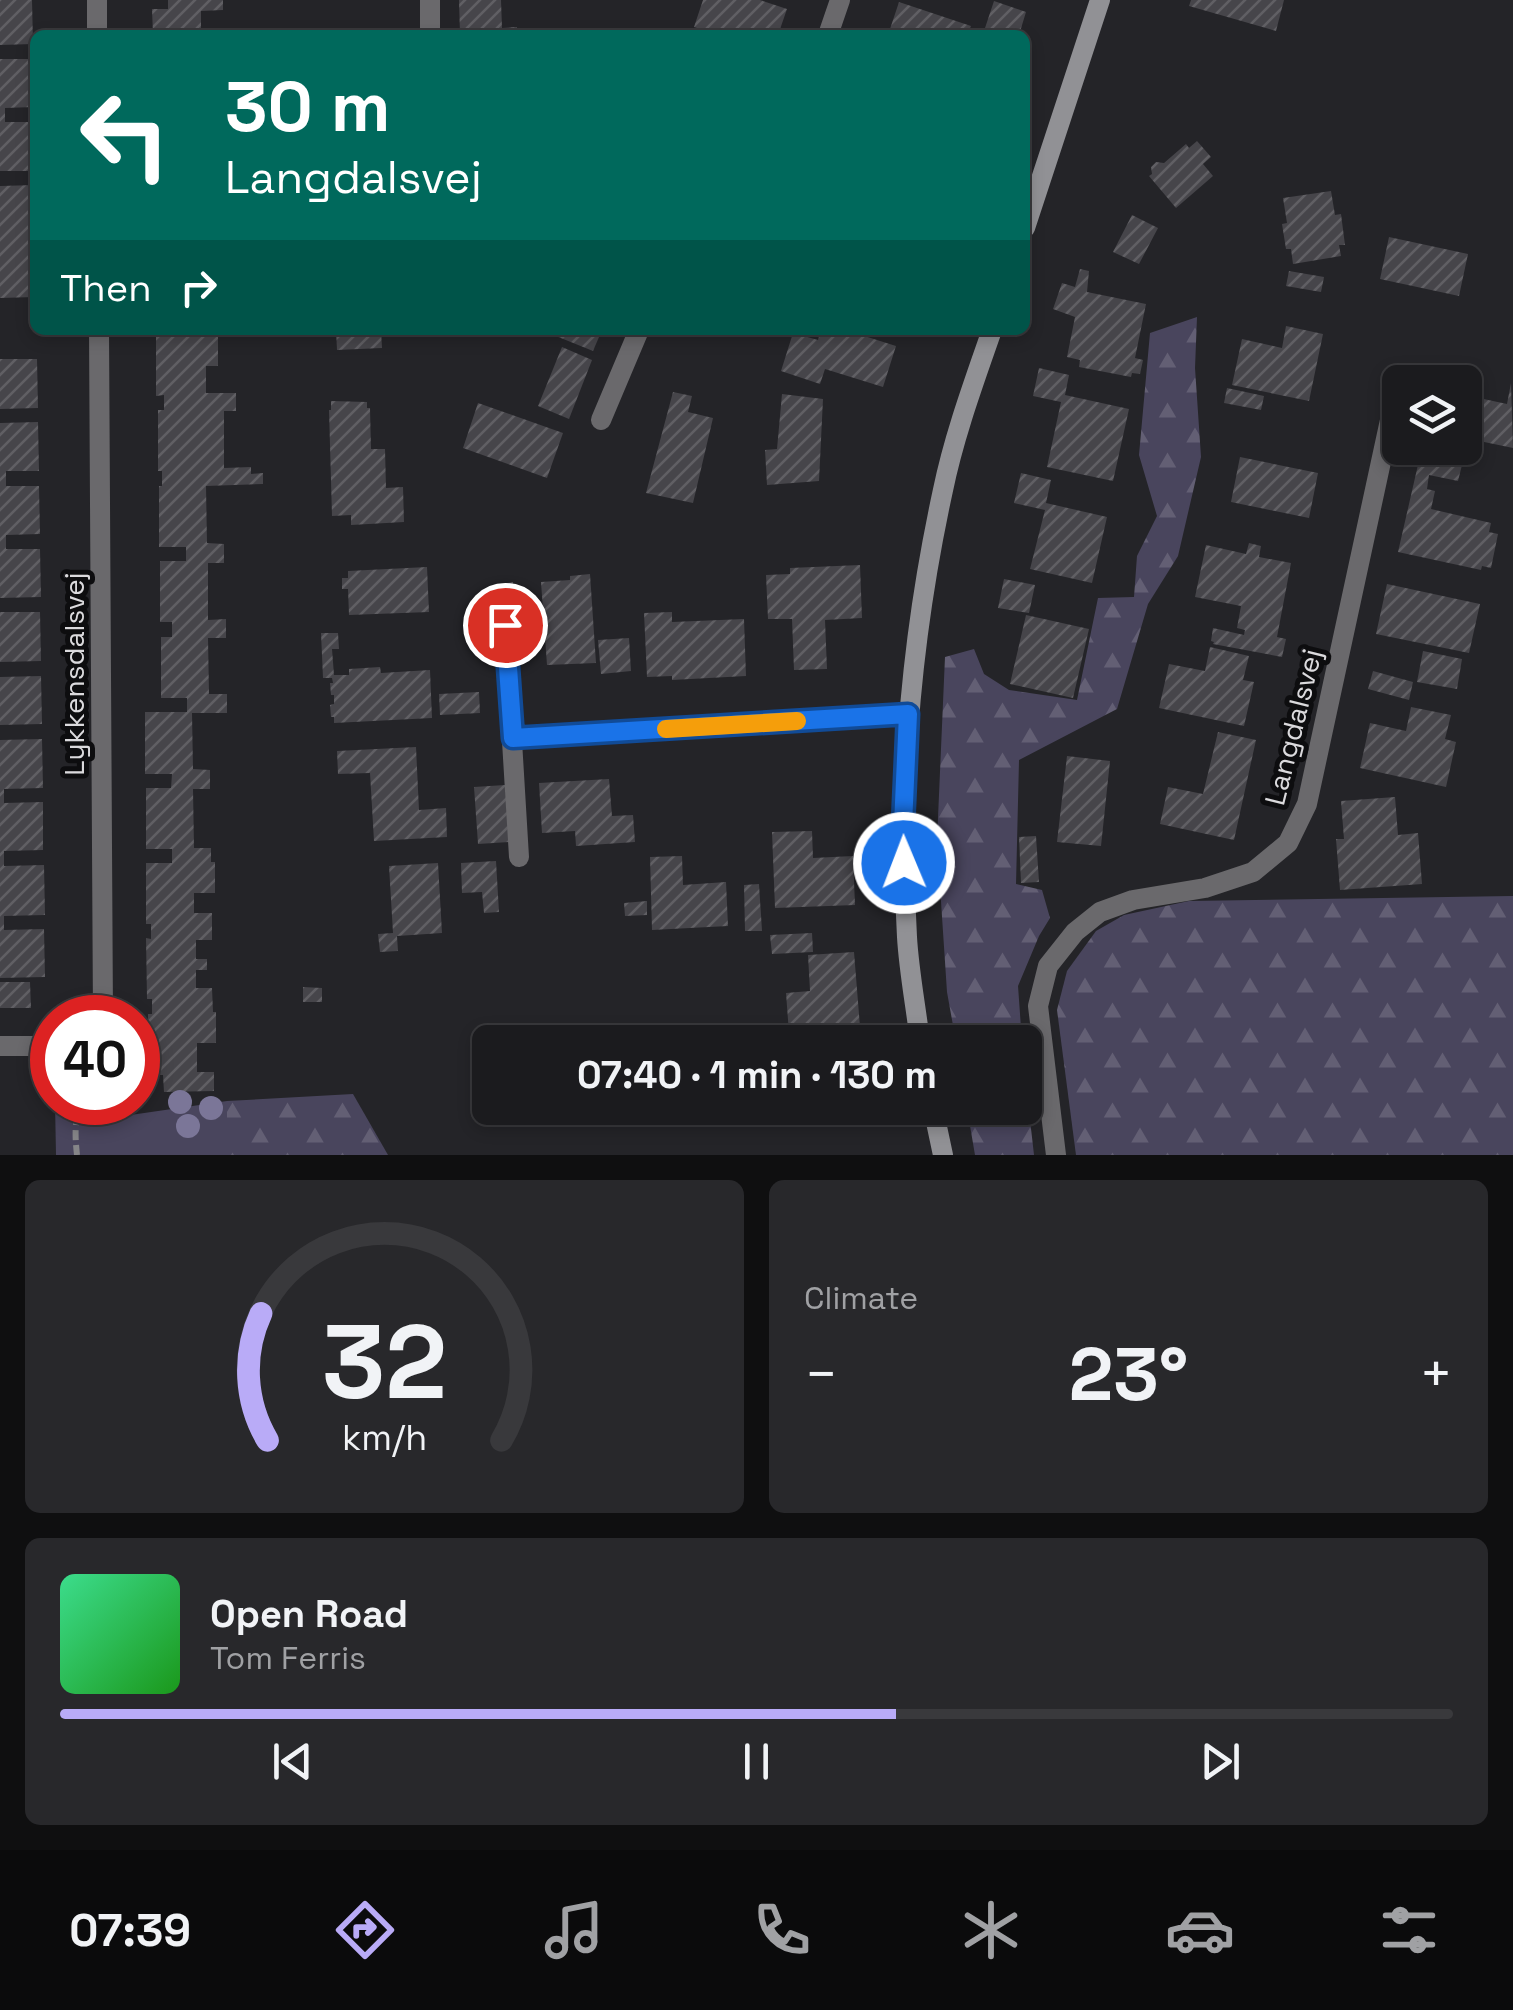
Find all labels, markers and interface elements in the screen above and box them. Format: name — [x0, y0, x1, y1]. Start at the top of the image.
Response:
text: 30 m — [225, 62, 390, 151]
icon: left — [60, 70, 190, 200]
text: Langdalsvej — [225, 149, 482, 206]
icon: right — [171, 260, 226, 315]
text: Then — [60, 264, 151, 312]
map controls — [1382, 365, 1482, 465]
button: layers — [1382, 365, 1482, 465]
street label: Lykkensdalsvej — [56, 572, 92, 776]
pin — [463, 583, 548, 668]
icon: arrive — [478, 598, 533, 653]
street label: Langdalsvej — [1256, 645, 1330, 809]
position arrow — [852, 811, 956, 915]
speed limit sign: 40 — [30, 995, 160, 1125]
text: 07:40 · 1 min · 130 m — [577, 1051, 937, 1099]
text: Climate — [804, 1278, 918, 1318]
text: 32 — [322, 1296, 447, 1428]
text: 23° — [1069, 1326, 1188, 1422]
text: − — [804, 1339, 838, 1409]
text: + — [1419, 1339, 1453, 1409]
text: km/h — [342, 1415, 427, 1460]
text: Open Road — [210, 1590, 408, 1638]
text: Tom Ferris — [210, 1638, 366, 1678]
icon: previous — [265, 1734, 320, 1789]
icon: pause — [729, 1734, 784, 1789]
icon: next — [1193, 1734, 1248, 1789]
icon: directions — [330, 1895, 400, 1965]
icon: music — [539, 1895, 609, 1965]
icon: phone — [747, 1895, 817, 1965]
icon: climate — [956, 1895, 1026, 1965]
icon: car — [1165, 1895, 1235, 1965]
icon: filters — [1374, 1895, 1444, 1965]
text: 07:39 — [69, 1902, 191, 1959]

